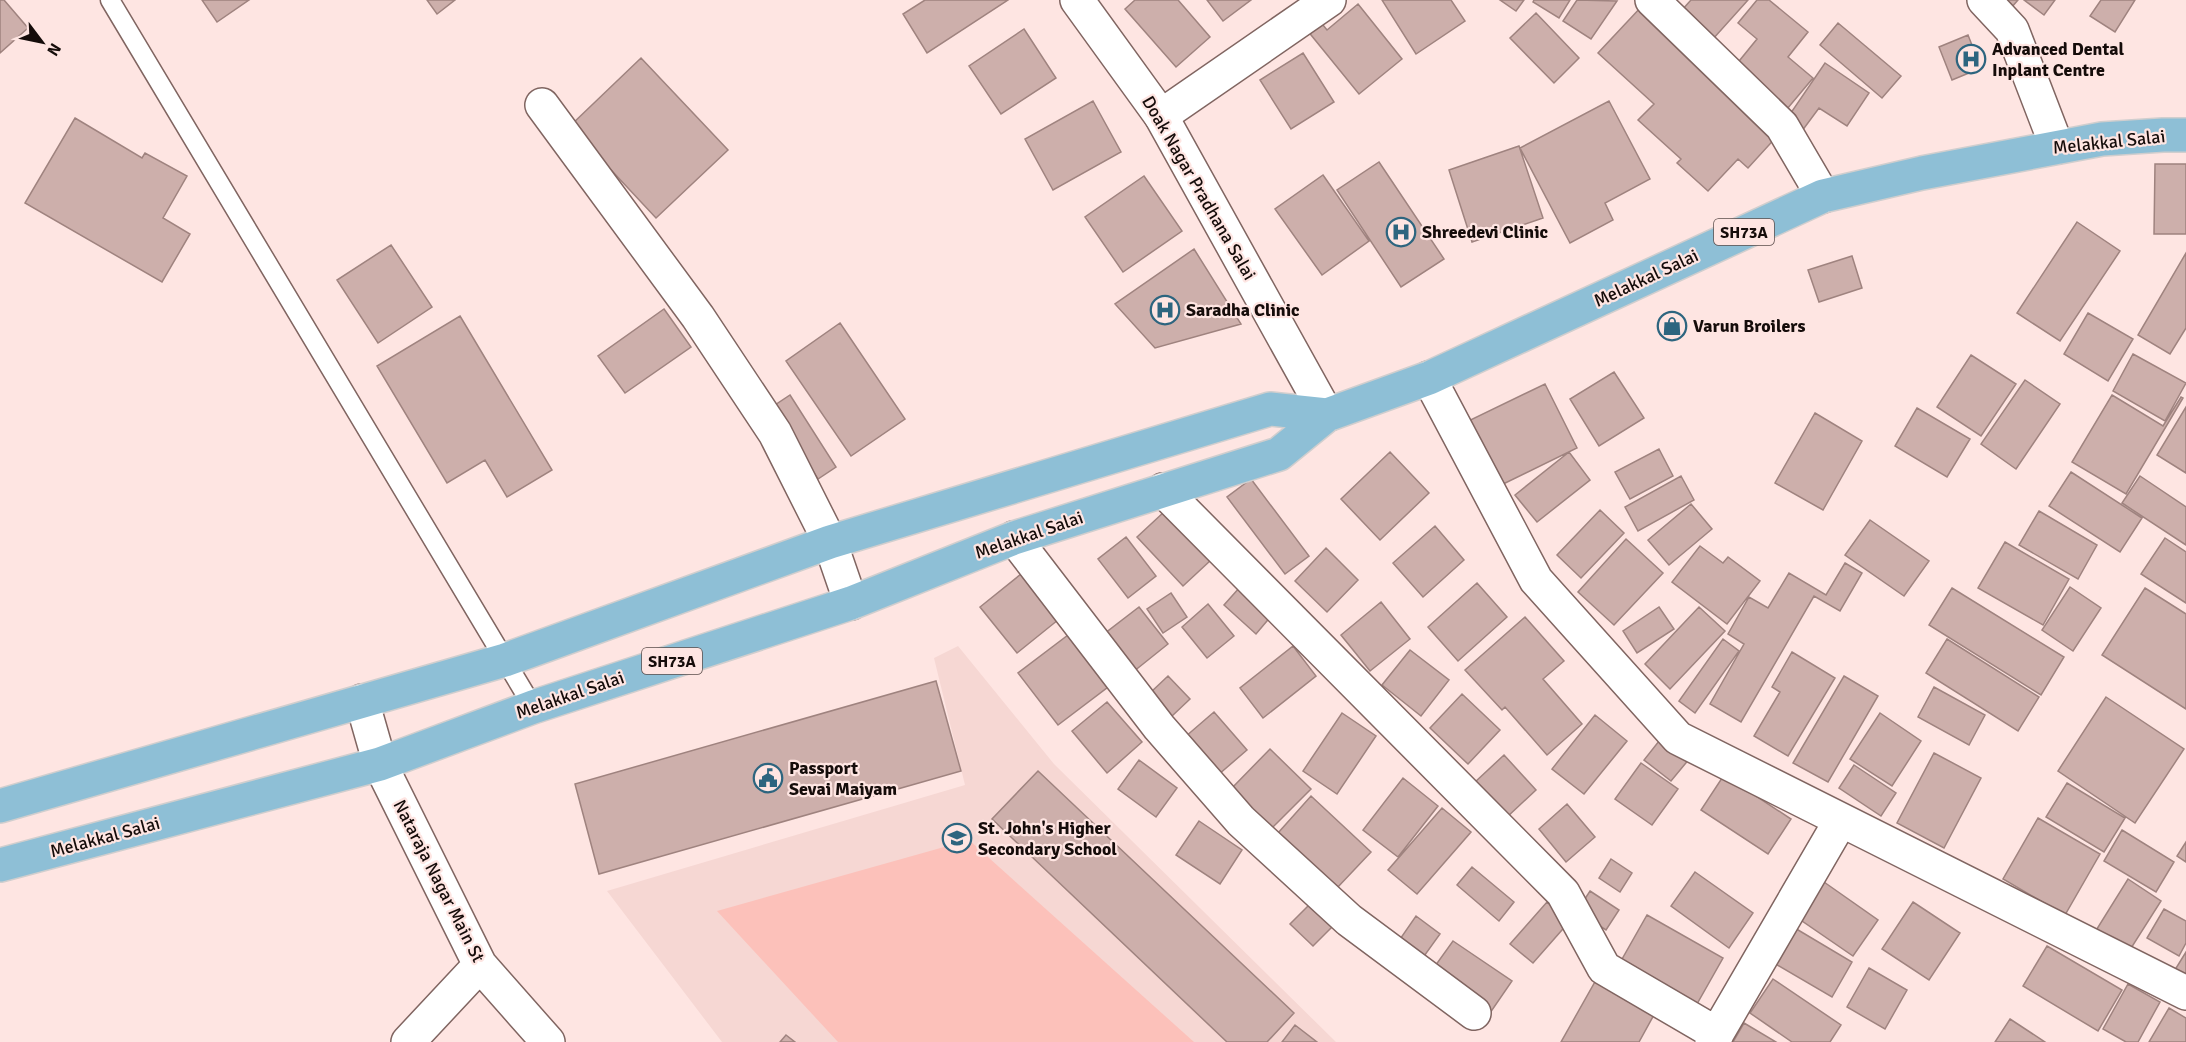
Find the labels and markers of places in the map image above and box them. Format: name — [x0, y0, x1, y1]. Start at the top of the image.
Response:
place label: Advanced Dental Inplant Centre — [1992, 38, 2124, 81]
hospital icon: Advanced Dental Inplant Centre — [1955, 43, 1987, 75]
hospital icon: Shreedevi Clinic — [1385, 216, 1417, 248]
place label: Shreedevi Clinic — [1422, 221, 1549, 243]
hospital icon: Saradha Clinic — [1149, 294, 1181, 326]
place label: Saradha Clinic — [1186, 299, 1300, 321]
shop icon: Varun Broilers — [1656, 310, 1688, 342]
place label: Varun Broilers — [1693, 315, 1805, 337]
place label: Passport Sevai Maiyam — [789, 757, 897, 800]
public building icon: Passport Sevai Maiyam — [752, 762, 784, 794]
place label: St. John's Higher Secondary School — [978, 817, 1117, 860]
school or university icon: St. John's Higher Secondary School — [941, 822, 973, 854]

